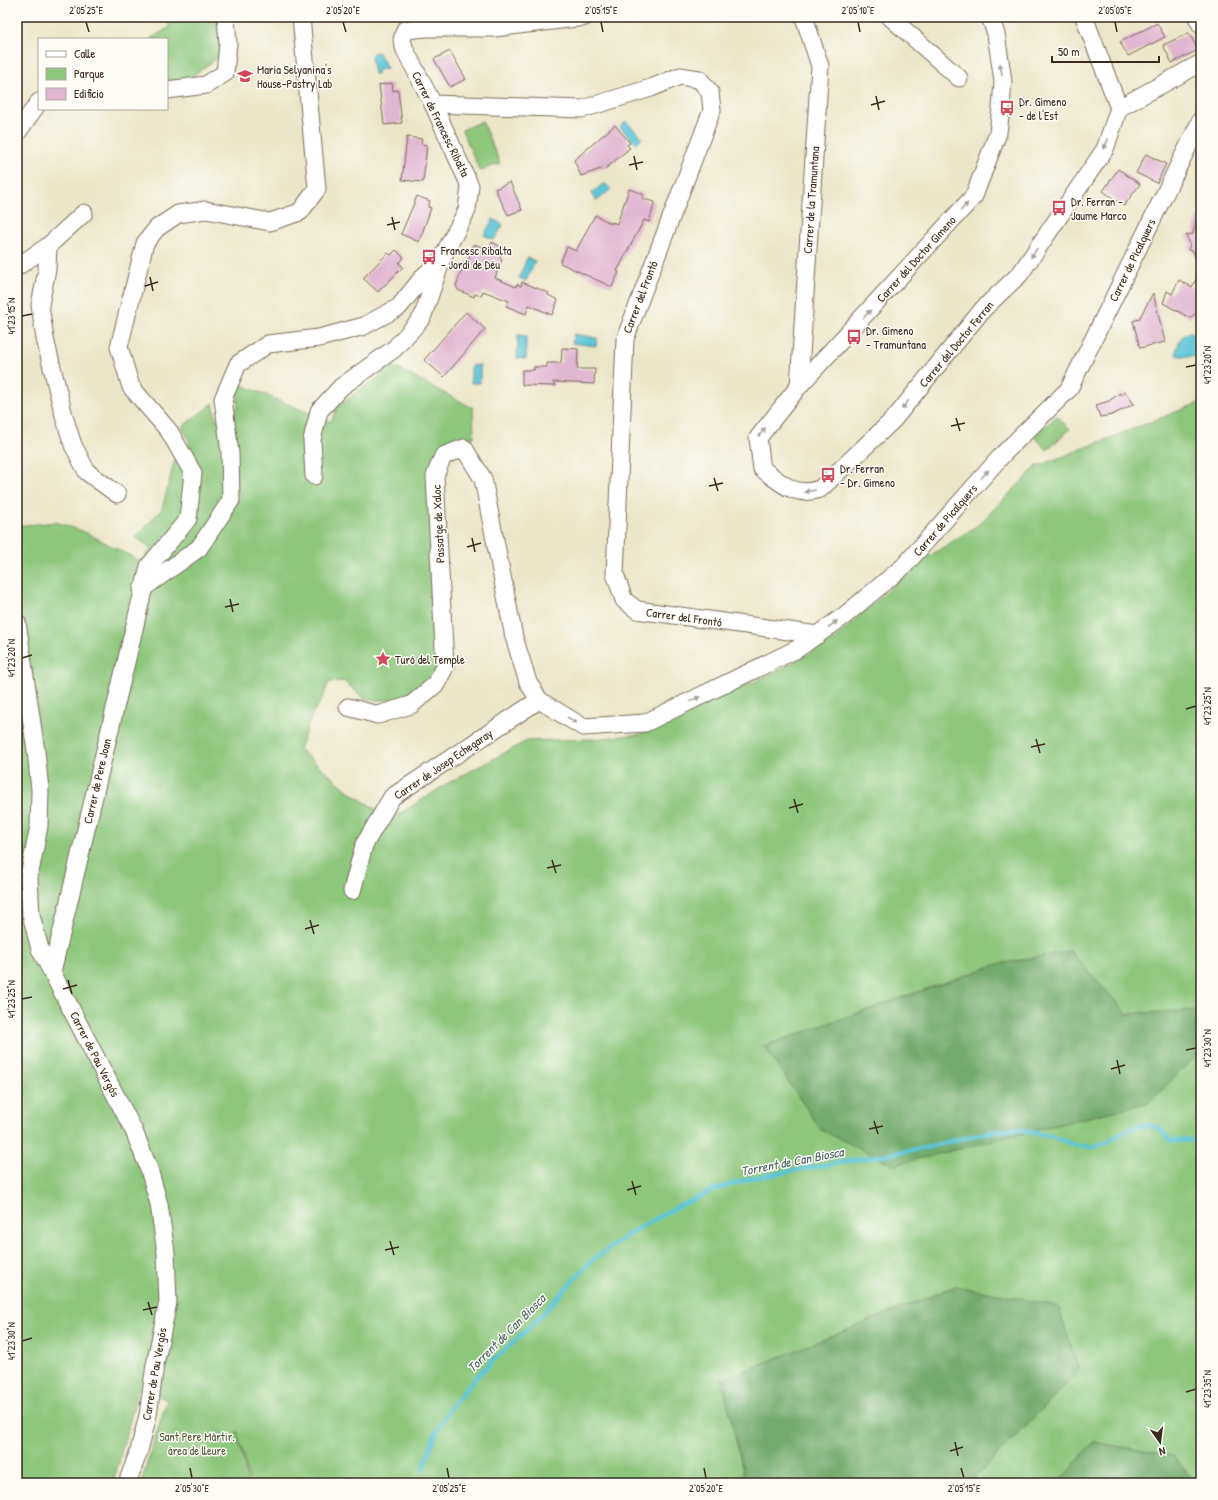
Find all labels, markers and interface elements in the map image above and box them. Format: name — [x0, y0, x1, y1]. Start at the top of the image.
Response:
text: 2°05'25"E — [69, 4, 103, 17]
text: 2°05'20"E — [326, 4, 361, 17]
text: 2°05'15"E — [585, 4, 618, 17]
text: 2°05'10"E — [842, 4, 875, 17]
text: 2°05'05"E — [1098, 4, 1132, 17]
legend — [38, 38, 168, 110]
scale bar — [1052, 38, 1159, 64]
text: 50 m — [1058, 43, 1079, 60]
text: Calle — [74, 45, 95, 62]
place label: Maria Selyanina's House-Pastry Lab — [257, 61, 332, 92]
one-way arrow — [998, 63, 1004, 75]
text: Parque — [74, 65, 104, 82]
school or university icon: Maria Selyanina's House-Pastry Lab — [236, 67, 254, 85]
street label: Carrer de Francesc Ribalta — [408, 68, 474, 180]
text: Edificio — [74, 85, 104, 102]
place label: Dr. Gimeno - de l'Est — [1019, 93, 1066, 124]
bus stop icon: Dr. Gimeno - de l'Est — [998, 99, 1016, 117]
one-way arrow — [1102, 139, 1108, 151]
street label: Carrer de la Tramuntana — [799, 145, 823, 254]
place label: Dr. Ferran - Jaume Marco — [1071, 193, 1127, 224]
bus stop icon: Dr. Ferran - Jaume Marco — [1050, 199, 1068, 217]
one-way arrow — [959, 202, 968, 212]
street label: Carrer del Doctor Gimeno — [872, 212, 960, 306]
street label: Carrer de Picalquers — [1105, 215, 1160, 304]
place label: Francesc Ribalta - Jordi de Déu — [440, 242, 512, 273]
bus stop icon: Francesc Ribalta - Jordi de Déu — [420, 248, 438, 266]
one-way arrow — [1030, 248, 1038, 258]
street label: Carrer del Frontó — [618, 258, 662, 336]
street label: Carrer del Doctor Ferran — [915, 297, 997, 391]
text: 41°23'15"N — [5, 298, 18, 334]
one-way arrow — [862, 308, 871, 319]
place label: Dr. Gimeno - Tramuntana — [866, 322, 926, 353]
bus stop icon: Dr. Gimeno - Tramuntana — [845, 328, 863, 346]
text: 41°23'20"N — [1201, 346, 1214, 384]
one-way arrow — [901, 399, 910, 410]
one-way arrow — [758, 427, 767, 438]
place label: Dr. Ferran - Dr. Gimeno — [840, 460, 895, 491]
bus stop icon: Dr. Ferran - Dr. Gimeno — [819, 466, 837, 484]
one-way arrow — [981, 469, 990, 479]
street label: Carrer de Picalquers — [909, 480, 981, 560]
street label: Passatge de Xaloc — [427, 484, 449, 564]
one-way arrow — [804, 488, 816, 494]
street label: Carrer del Frontó — [645, 603, 723, 631]
one-way arrow — [828, 620, 839, 628]
text: 41°23'20"N — [5, 639, 18, 677]
place icon: Turó del Temple — [374, 650, 392, 668]
place label: Turó del Temple — [395, 651, 465, 668]
text: 41°23'25"N — [1201, 687, 1214, 725]
one-way arrow — [689, 696, 701, 702]
one-way arrow — [566, 717, 578, 724]
street label: Carrer de Josep Echegaray — [390, 725, 496, 803]
street label: Carrer de Pere Joan — [79, 737, 115, 825]
text: 41°23'25"N — [5, 980, 18, 1018]
street label: Carrer de Pau Vergós — [66, 1008, 124, 1100]
text: 41°23'30"N — [1201, 1029, 1214, 1067]
water label: Torrent de Can Biosca — [739, 1142, 847, 1180]
water label: Torrent de Can Biosca — [463, 1289, 550, 1376]
text: 41°23'30"N — [5, 1322, 18, 1360]
street label: Carrer de Pau Vergós — [137, 1326, 171, 1422]
text: 41°23'35"N — [1201, 1370, 1214, 1408]
north arrow — [1140, 1422, 1180, 1462]
park label: Sant Pere Màrtir. àrea de lleure — [159, 1428, 235, 1459]
text: N — [1158, 1444, 1167, 1459]
text: 2°05'30"E — [175, 1482, 209, 1495]
text: 2°05'25"E — [432, 1482, 466, 1495]
text: 2°05'20"E — [689, 1482, 724, 1495]
text: 2°05'15"E — [948, 1482, 981, 1495]

